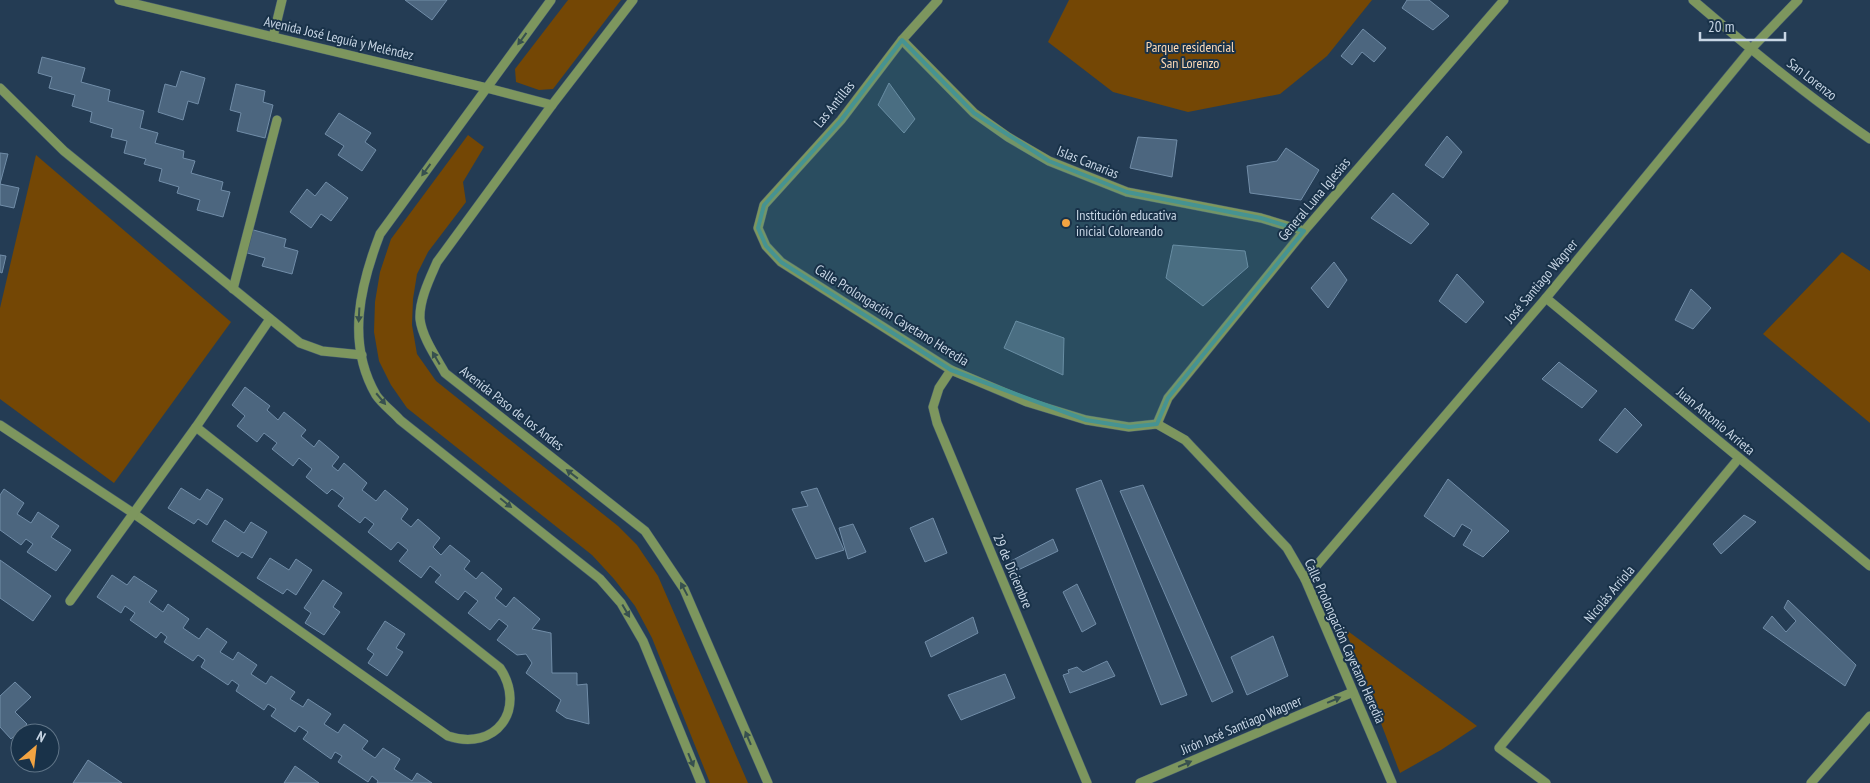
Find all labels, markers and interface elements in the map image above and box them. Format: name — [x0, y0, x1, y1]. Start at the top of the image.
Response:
scale bar — [1700, 10, 1785, 42]
street label: Avenida José Leguía y Meléndez — [262, 12, 416, 64]
text: 20 m — [1708, 17, 1734, 36]
one-way arrow — [517, 32, 528, 45]
park label: Parque residencial San Lorenzo — [1146, 38, 1235, 72]
street label: San Lorenzo — [1783, 54, 1841, 104]
street label: Las Antillas — [810, 77, 858, 131]
street label: Islas Canarias — [1054, 141, 1122, 183]
street label: General Luna Iglesias — [1274, 154, 1354, 244]
one-way arrow — [422, 164, 432, 177]
place label: Institución educativa inicial Coloreando — [1076, 206, 1177, 240]
marker: Institución educativa inicial Coloreando — [1060, 217, 1072, 229]
street label: José Santiago Wagner — [1500, 235, 1582, 328]
street label: Calle Prolongación Cayetano Heredia — [812, 260, 972, 370]
one-way arrow — [355, 307, 363, 323]
one-way arrow — [432, 351, 441, 364]
street label: Avenida Paso de los Andes — [456, 362, 568, 454]
street label: Juan Antonio Arrieta — [1672, 382, 1759, 459]
one-way arrow — [376, 393, 387, 406]
one-way arrow — [566, 468, 579, 479]
one-way arrow — [499, 498, 512, 509]
street label: 29 de Diciembre — [989, 531, 1037, 611]
street label: Calle Prolongación Cayetano Heredia — [1301, 556, 1389, 726]
street label: Nicolás Arriola — [1580, 561, 1638, 627]
one-way arrow — [680, 582, 688, 597]
one-way arrow — [621, 605, 630, 618]
street label: Jirón José Santiago Wagner — [1177, 691, 1304, 759]
one-way arrow — [1327, 695, 1341, 703]
north arrow — [10, 723, 60, 773]
text: N — [34, 727, 49, 746]
one-way arrow — [744, 731, 752, 745]
one-way arrow — [688, 753, 696, 767]
one-way arrow — [1178, 759, 1192, 767]

